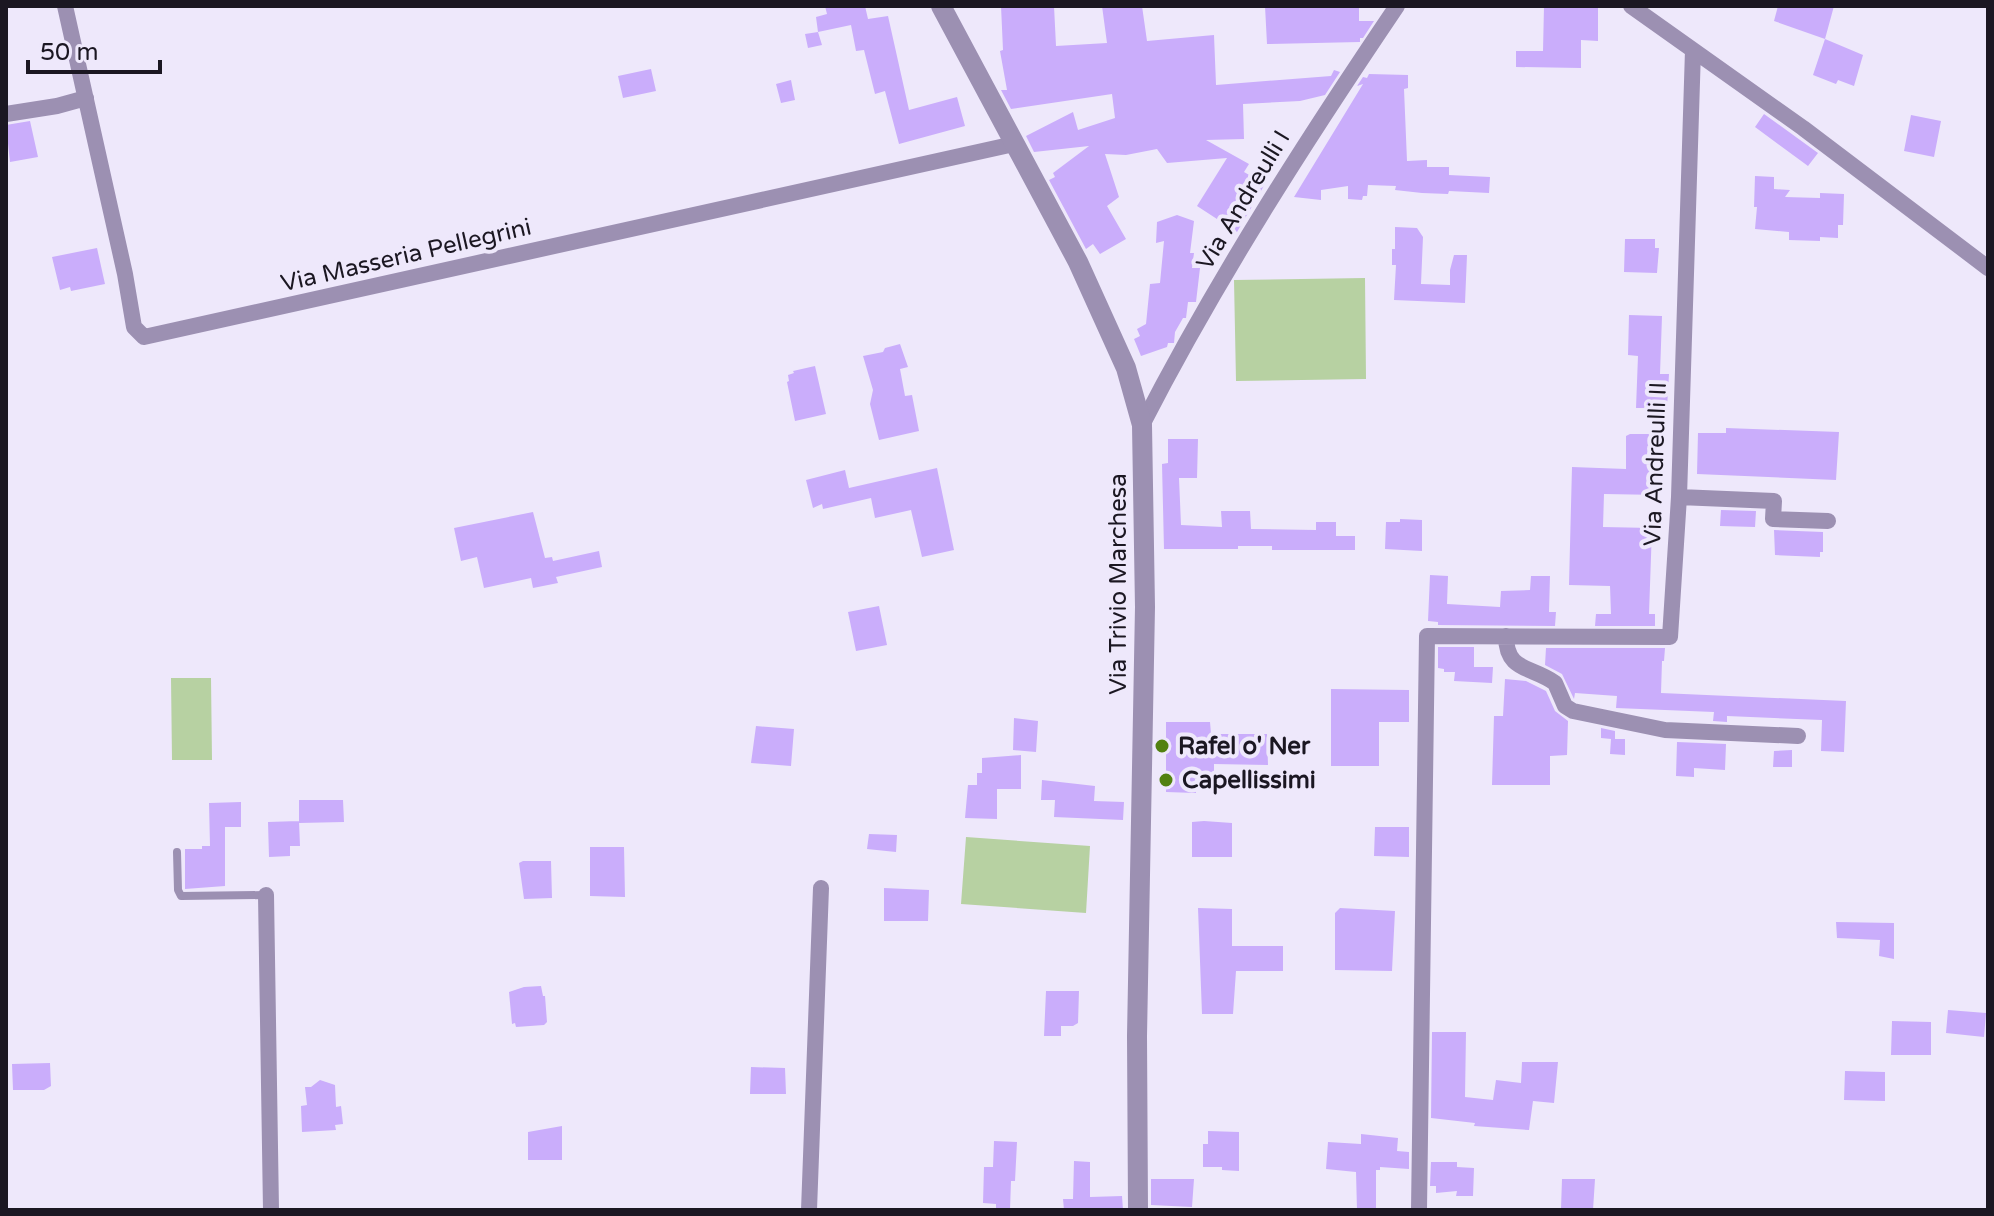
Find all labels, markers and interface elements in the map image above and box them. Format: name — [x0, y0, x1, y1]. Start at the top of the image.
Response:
scale bar — [28, 24, 160, 74]
text: 50 m — [40, 38, 98, 67]
street label: Via Andreulli I — [1190, 125, 1296, 275]
street label: Via Masseria Pellegrini — [278, 213, 534, 298]
street label: Via Andreulli II — [1638, 381, 1673, 547]
street label: Via Trivio Marchesa — [1104, 473, 1133, 695]
place label: Rafel o' Ner — [1178, 732, 1311, 761]
marker: Rafel o' Ner — [1153, 737, 1171, 755]
place label: Capellissimi — [1182, 766, 1316, 795]
marker: Capellissimi — [1157, 771, 1175, 789]

